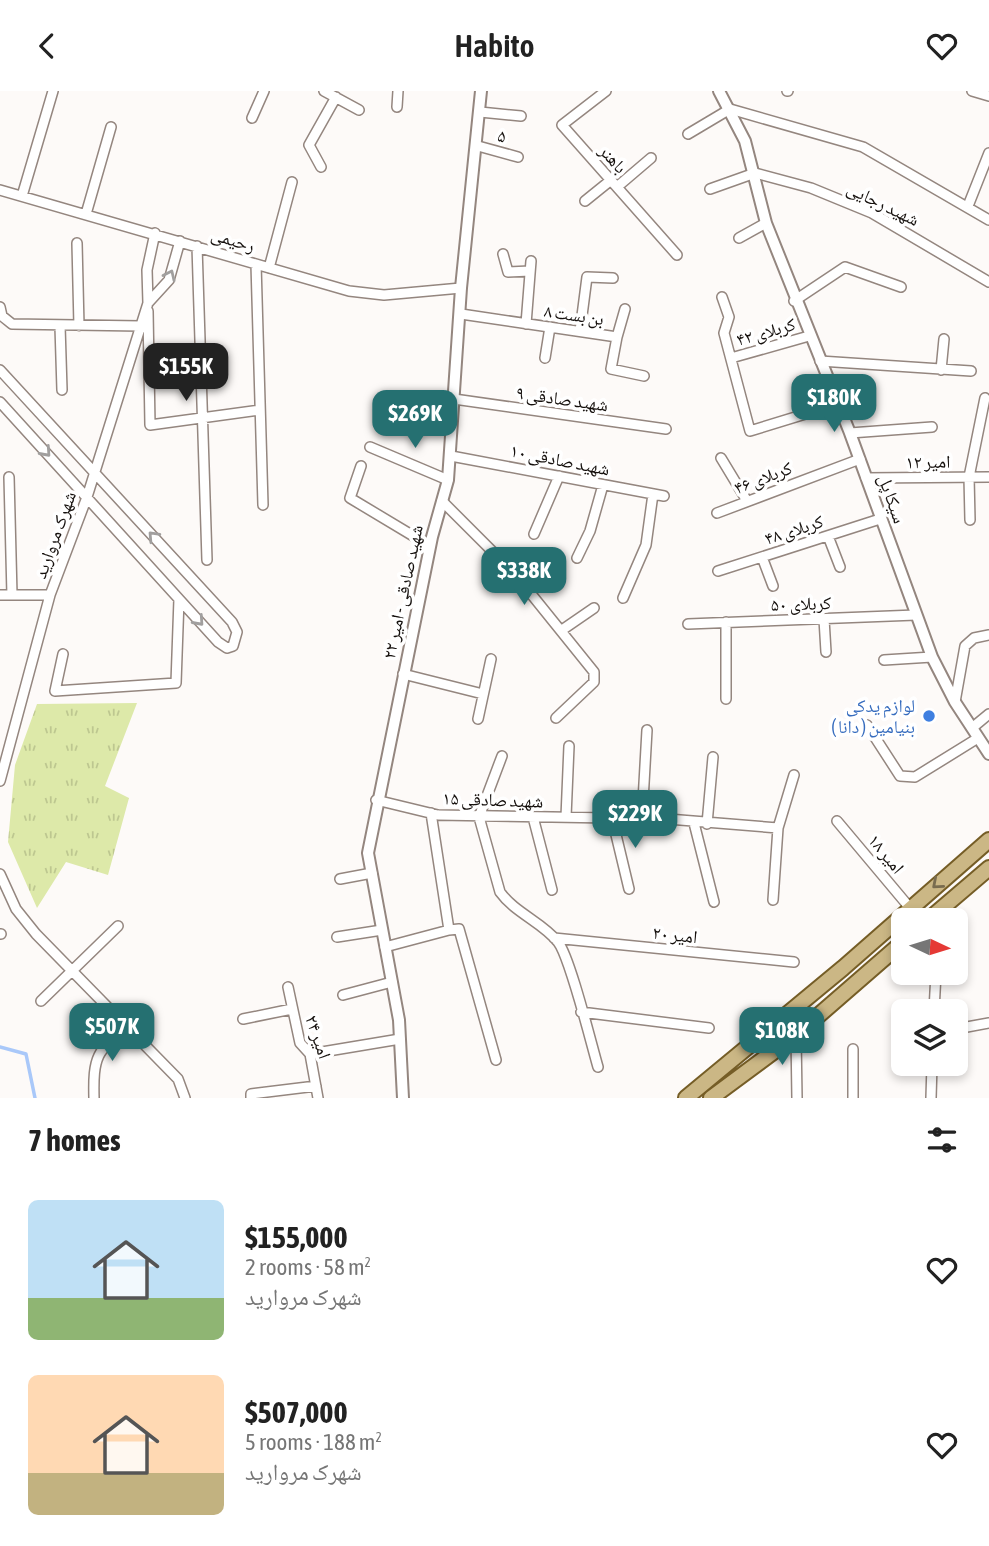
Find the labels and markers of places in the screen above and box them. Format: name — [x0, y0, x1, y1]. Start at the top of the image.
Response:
pin: $155K — [137, 343, 235, 403]
pin: $180K — [785, 375, 883, 434]
pin: $269K — [366, 391, 464, 450]
pin: $338K — [475, 547, 573, 607]
place label: لوازم یدکی بنیامین ( دانا ) — [831, 695, 915, 738]
marker: لوازم یدکی بنیامین ( دانا ) — [921, 708, 937, 724]
pin: $229K — [586, 791, 684, 850]
pin: $507K — [63, 1003, 161, 1063]
pin: $108K — [733, 1007, 831, 1067]

